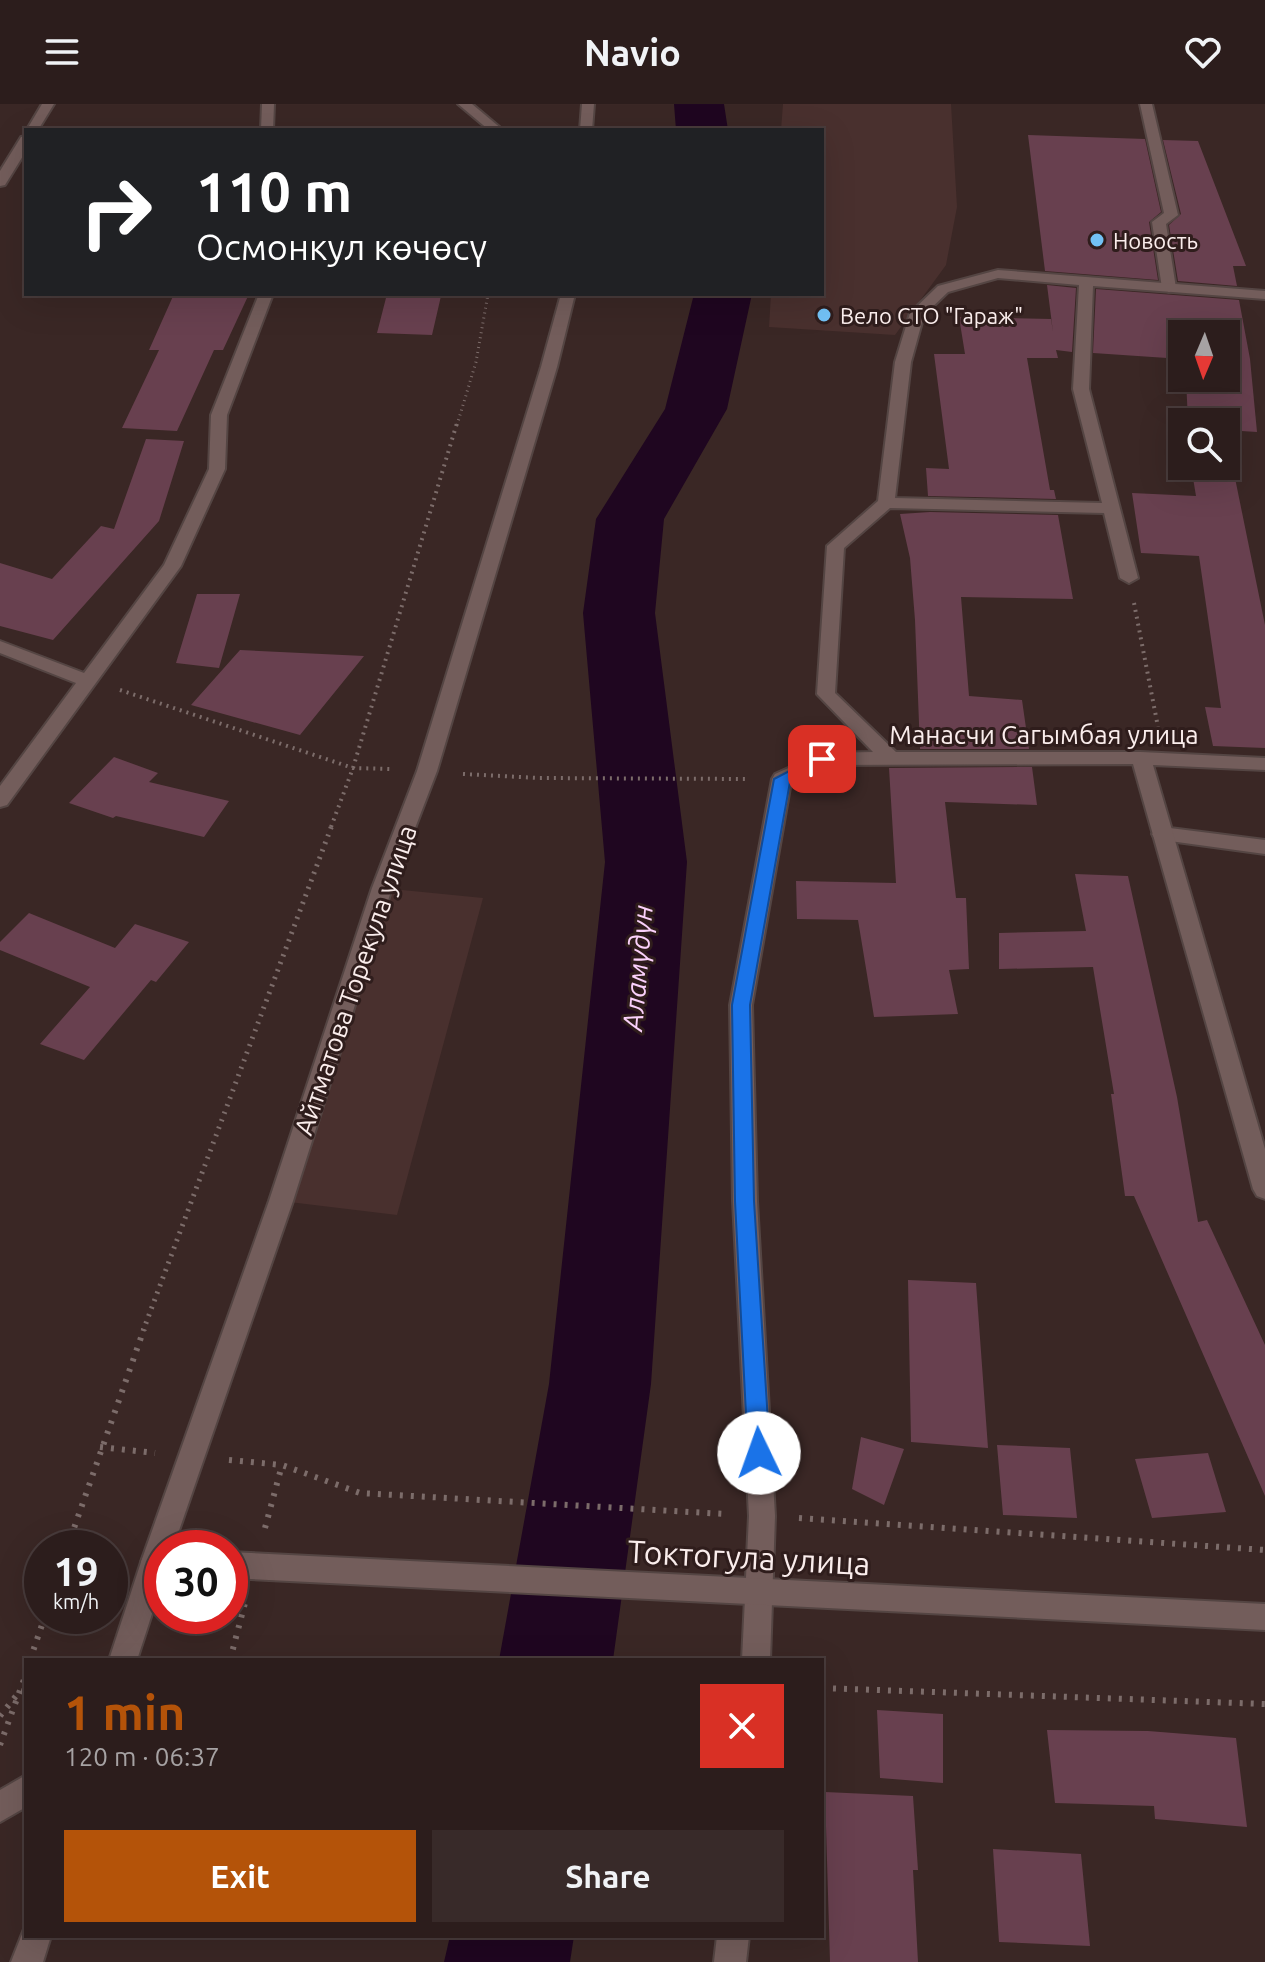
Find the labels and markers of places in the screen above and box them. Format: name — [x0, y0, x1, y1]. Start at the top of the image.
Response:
place label: Новость — [1113, 228, 1198, 253]
marker: Новость — [1088, 231, 1106, 249]
place label: Вело СТО "Гараж" — [840, 303, 1023, 328]
marker: Вело СТО "Гараж" — [815, 306, 833, 324]
pin — [788, 725, 856, 793]

